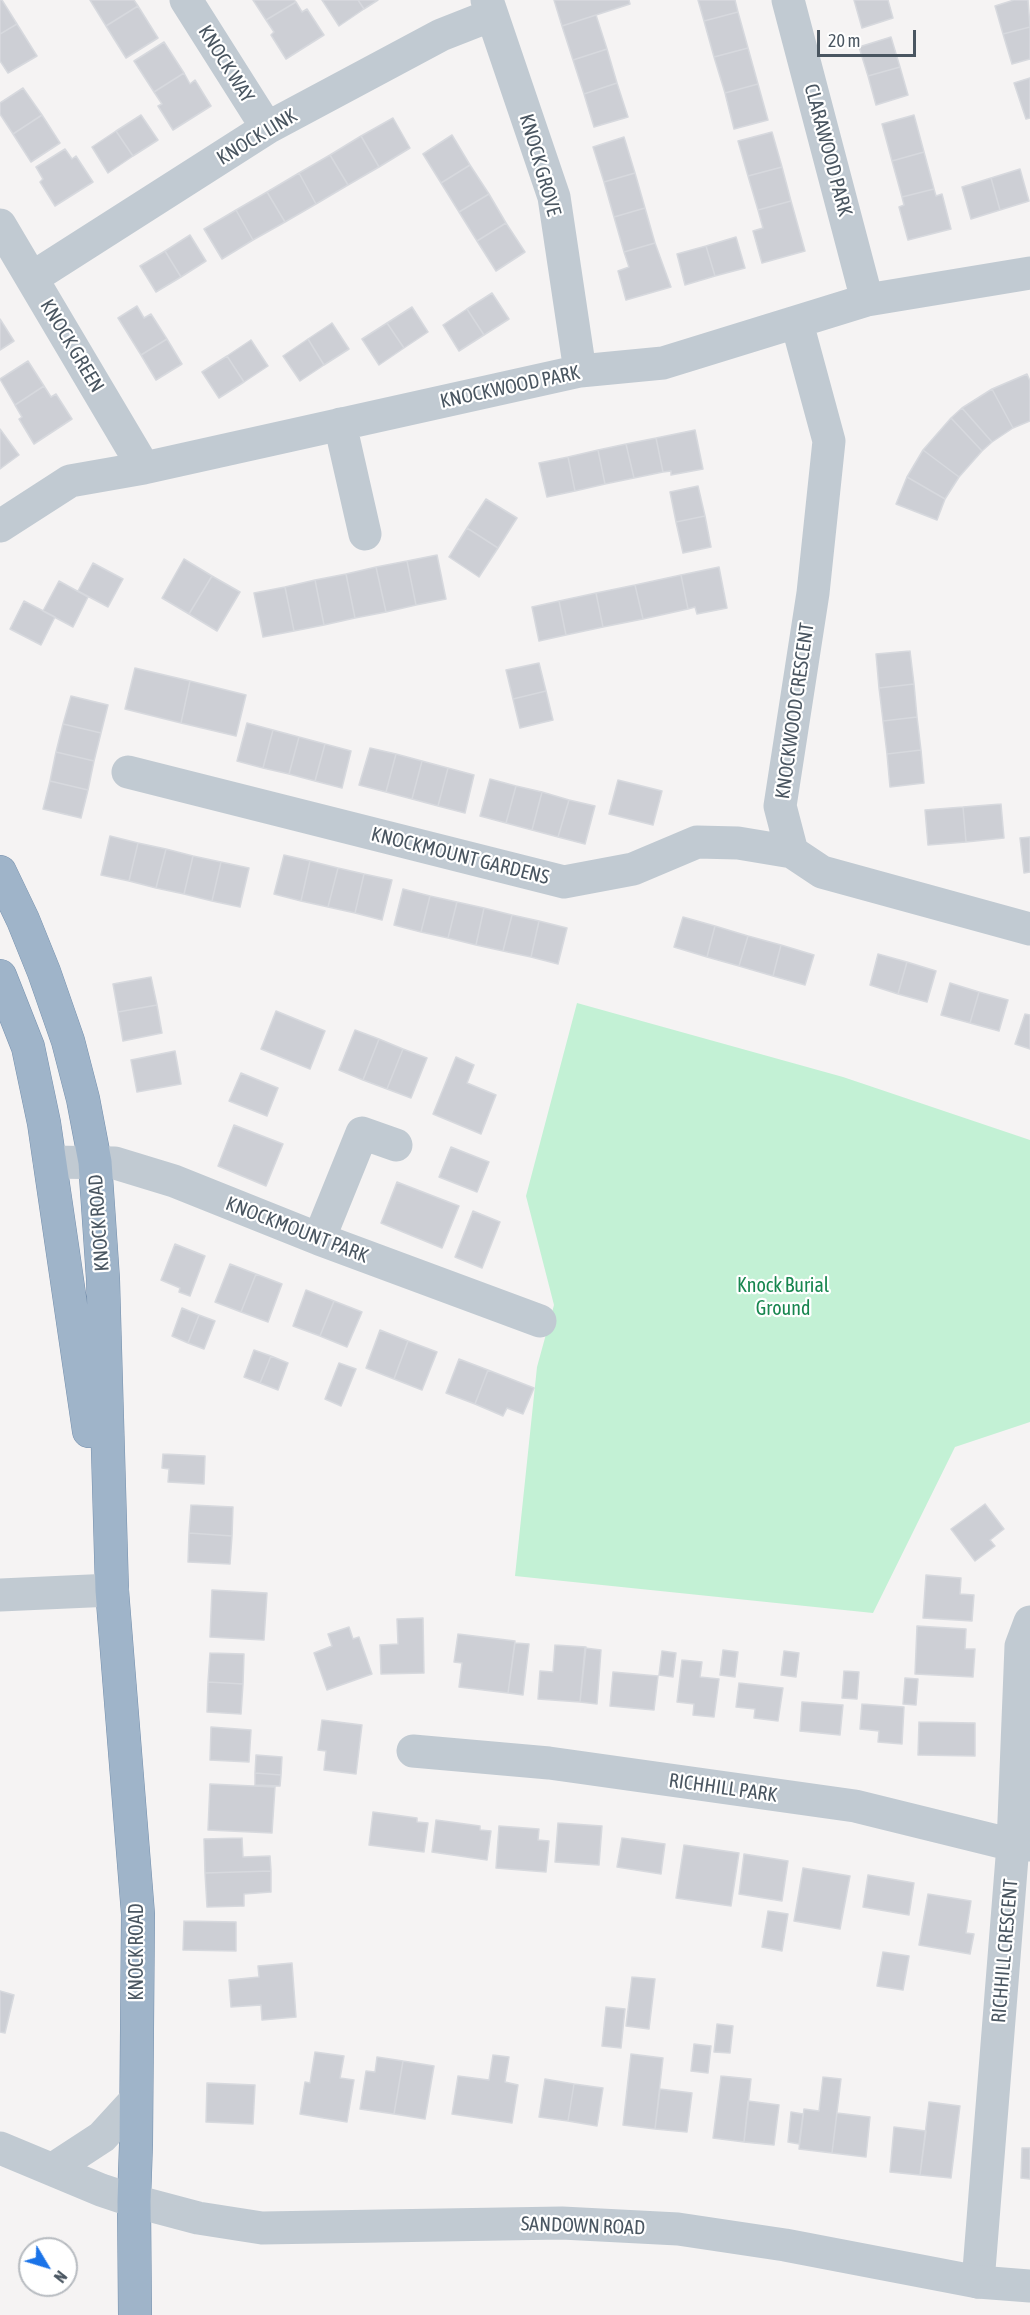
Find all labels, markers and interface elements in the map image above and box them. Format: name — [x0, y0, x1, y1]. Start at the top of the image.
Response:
scale bar — [820, 18, 919, 56]
street label: KNOCK WAY — [193, 21, 259, 107]
text: 20 m — [828, 30, 860, 51]
street label: CLARAWOOD PARK — [799, 81, 857, 219]
street label: KNOCK LINK — [213, 104, 301, 170]
street label: KNOCK GROVE — [514, 111, 566, 219]
street label: KNOCK GREEN — [35, 295, 109, 397]
street label: KNOCKWOOD PARK — [438, 360, 582, 414]
street label: KNOCKWOOD CRESCENT — [771, 621, 819, 801]
street label: KNOCKMOUNT GARDENS — [369, 822, 551, 890]
street label: KNOCK ROAD — [84, 1174, 114, 1272]
street label: KNOCKMOUNT PARK — [222, 1192, 372, 1268]
park label: Knock Burial Ground — [737, 1274, 829, 1321]
street label: RICHHILL PARK — [667, 1769, 779, 1807]
street label: RICHHILL CRESCENT — [987, 1878, 1023, 2024]
street label: KNOCK ROAD — [125, 1903, 149, 2001]
street label: SANDOWN ROAD — [521, 2212, 645, 2240]
north arrow — [18, 2237, 78, 2297]
text: N — [51, 2268, 71, 2286]

